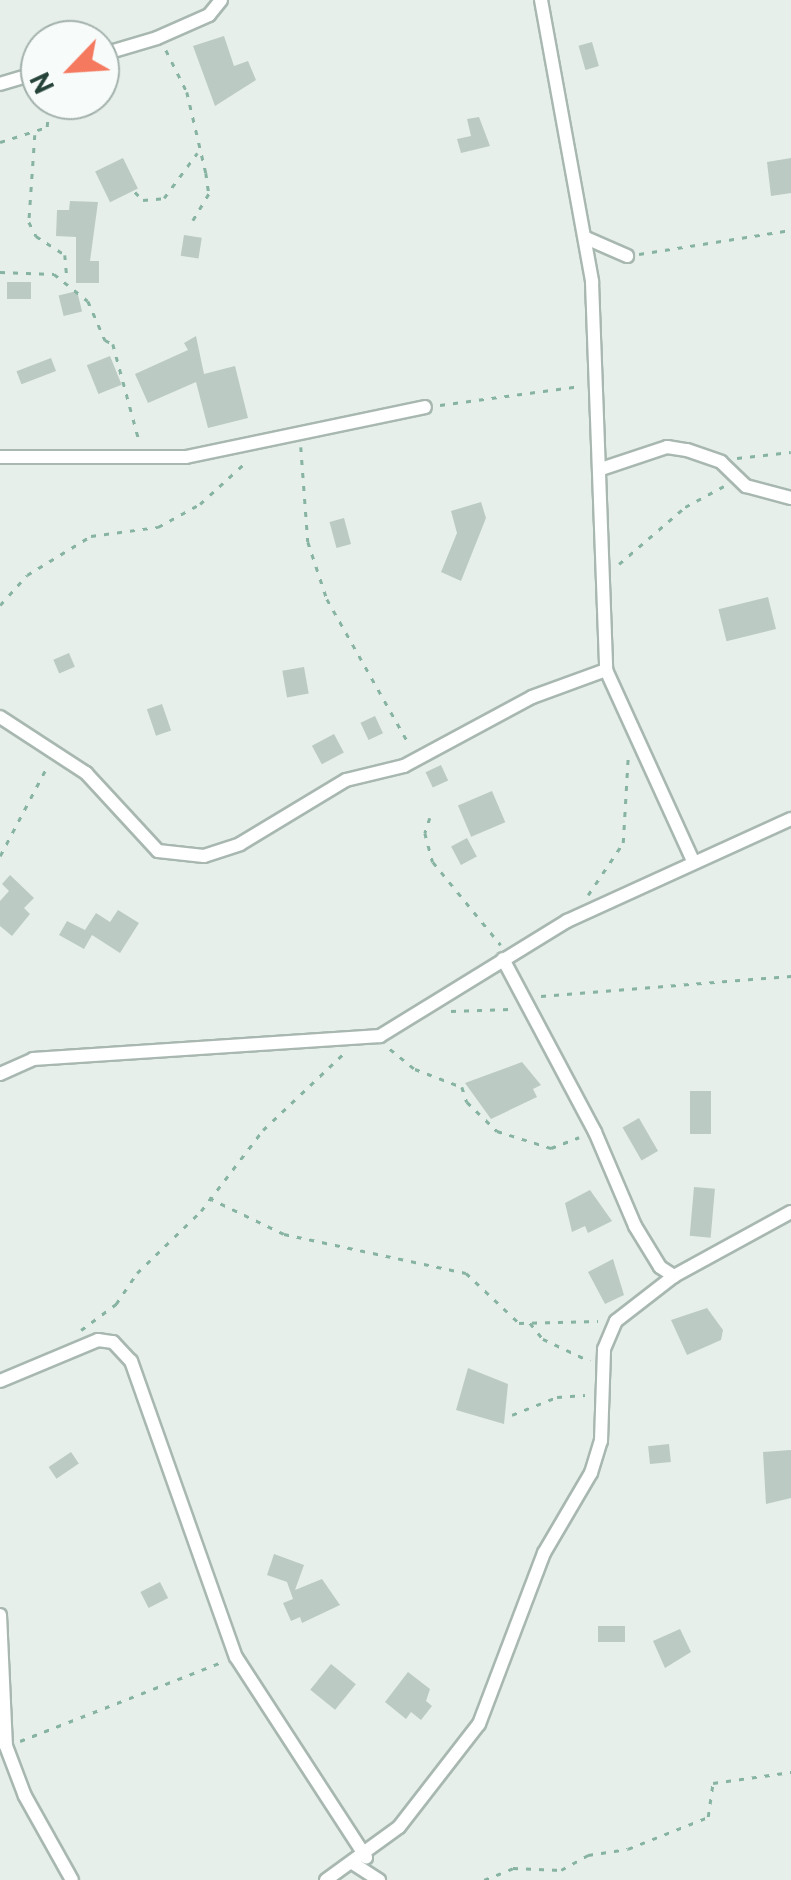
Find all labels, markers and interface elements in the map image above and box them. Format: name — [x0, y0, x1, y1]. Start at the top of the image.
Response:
north arrow — [20, 20, 120, 120]
text: N — [24, 65, 65, 99]

